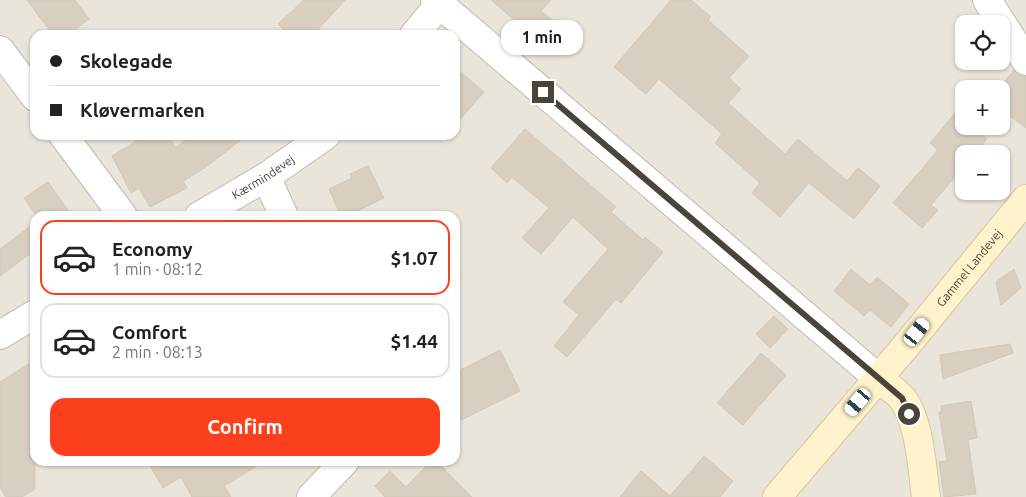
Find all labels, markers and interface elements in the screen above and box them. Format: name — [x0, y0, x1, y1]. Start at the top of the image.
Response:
map controls — [955, 15, 1010, 200]
button: locate — [955, 15, 1010, 70]
callout: 1 min — [502, 19, 584, 54]
text: 1 min — [522, 28, 562, 46]
text: Skolegade — [80, 50, 173, 72]
button: + — [955, 80, 1010, 135]
route end — [532, 81, 554, 103]
text: Kløvermarken — [80, 99, 205, 121]
button: − — [955, 145, 1010, 200]
street label: Kærmindevej — [229, 152, 297, 201]
street label: Gammel Landevej — [934, 227, 1004, 309]
icon: car — [52, 235, 97, 280]
text: Economy — [112, 238, 193, 260]
text: $1.07 — [390, 247, 438, 269]
text: 1 min · 08:12 — [112, 260, 203, 278]
car — [901, 316, 932, 348]
icon: car — [52, 318, 97, 363]
text: Comfort — [112, 321, 187, 343]
text: $1.44 — [390, 330, 438, 352]
text: 2 min · 08:13 — [112, 343, 203, 361]
car — [842, 386, 873, 418]
button: Confirm — [50, 398, 440, 456]
route start — [898, 403, 920, 425]

